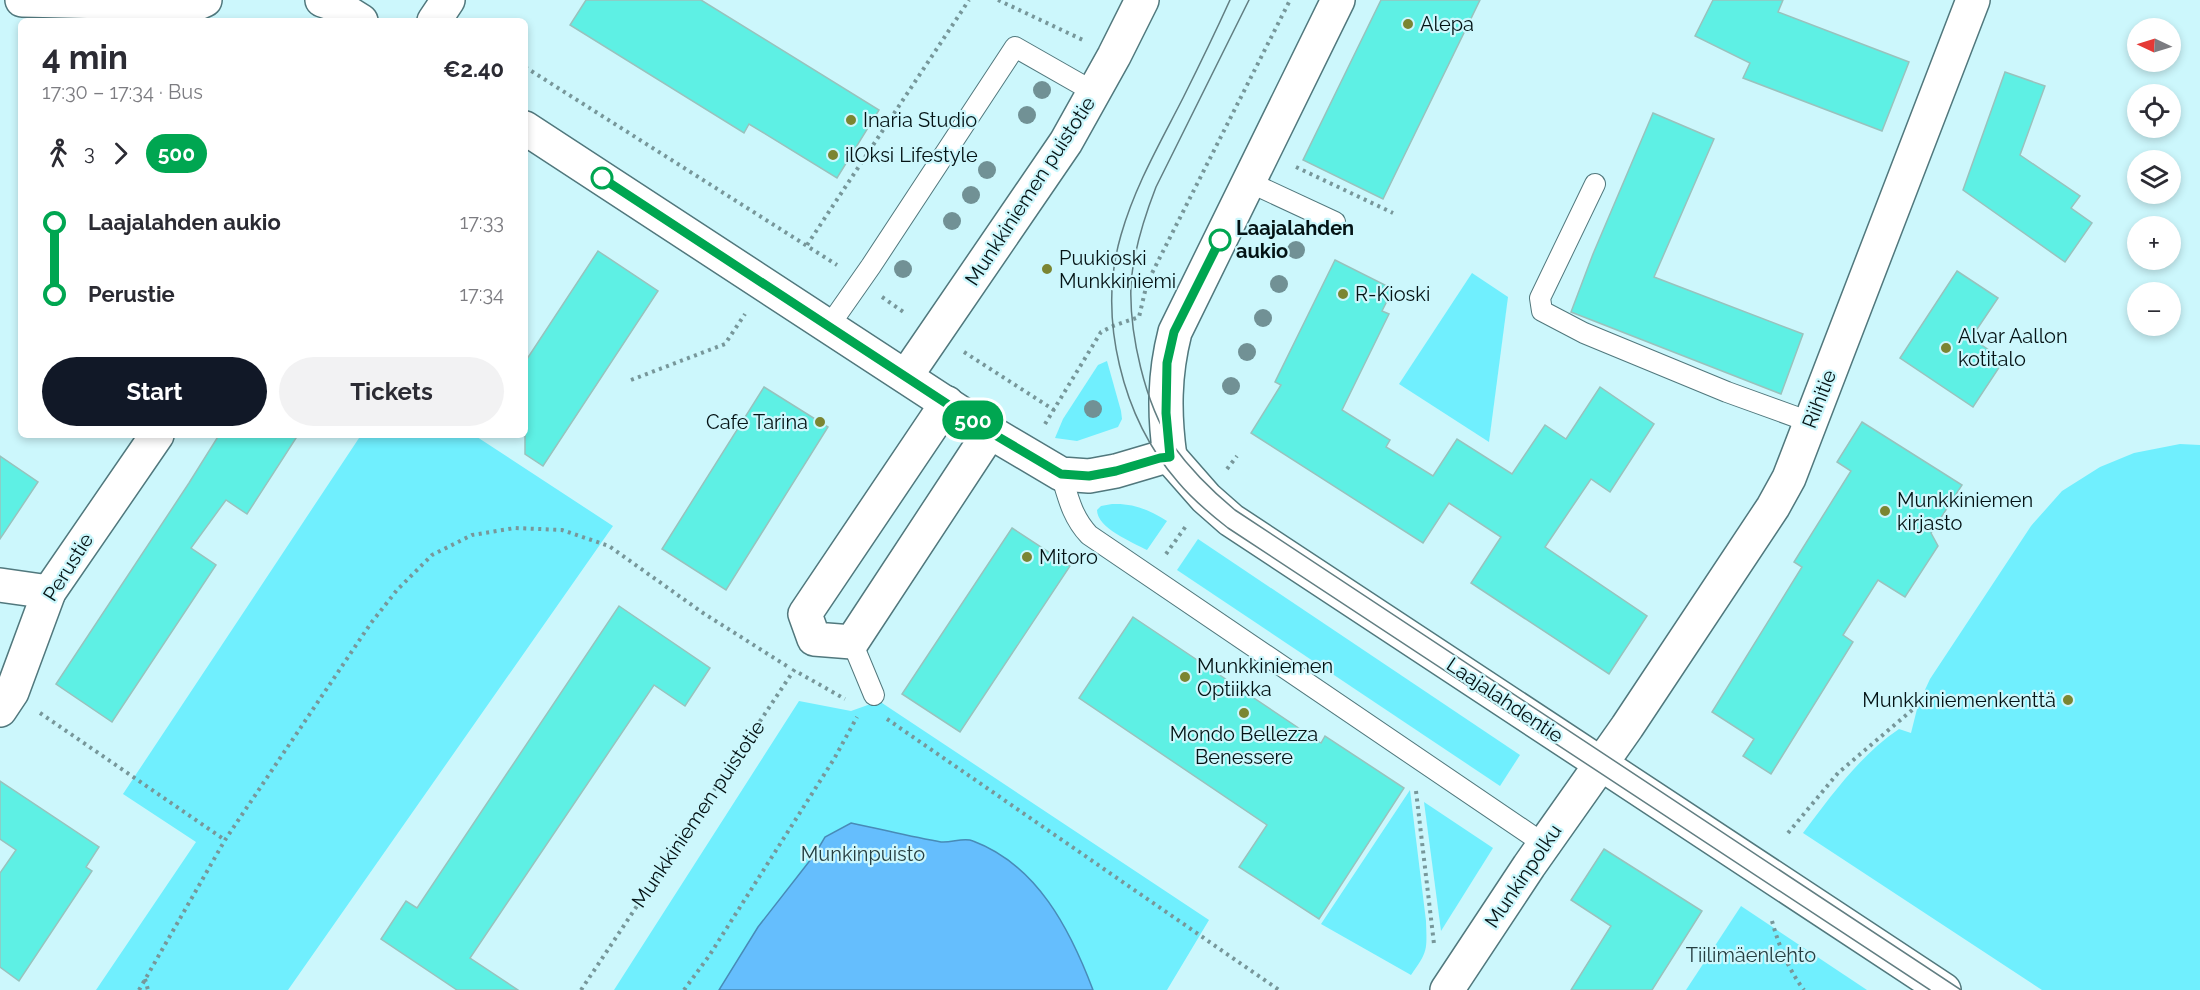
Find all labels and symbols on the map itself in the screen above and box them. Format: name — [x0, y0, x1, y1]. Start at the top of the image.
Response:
place label: Alepa — [1420, 12, 1474, 36]
marker: Alepa — [1401, 17, 1415, 31]
north arrow — [2127, 18, 2181, 72]
street label: Munkkiniemen puistotie — [960, 92, 1100, 290]
place label: Inaria Studio — [863, 108, 977, 132]
marker: Inaria Studio — [844, 113, 858, 127]
place label: ilOksi Lifestyle — [845, 143, 978, 167]
marker: ilOksi Lifestyle — [826, 148, 840, 162]
unlabelled marker — [591, 167, 613, 189]
place label: Laajalahden aukio — [1236, 216, 1354, 263]
marker: Laajalahden aukio — [1209, 229, 1231, 251]
place label: Puukioski Munkkiniemi — [1059, 246, 1176, 293]
marker: Puukioski Munkkiniemi — [1040, 262, 1054, 276]
place label: R-Kioski — [1355, 282, 1430, 306]
marker: R-Kioski — [1336, 287, 1350, 301]
place label: Alvar Aallon kotitalo — [1958, 324, 2068, 371]
marker: Alvar Aallon kotitalo — [1939, 341, 1953, 355]
street label: Riihitie — [1797, 366, 1841, 432]
line badge: 500 — [938, 400, 1008, 440]
place label: Cafe Tarina — [706, 410, 808, 434]
marker: Cafe Tarina — [813, 415, 827, 429]
place label: Munkkiniemen kirjasto — [1897, 488, 2033, 535]
marker: Munkkiniemen kirjasto — [1878, 504, 1892, 518]
street label: Perustie — [38, 528, 98, 605]
place label: Mitoro — [1039, 545, 1098, 569]
marker: Mitoro — [1020, 550, 1034, 564]
street label: Laajalahdentie — [1442, 652, 1568, 748]
place label: Munkkiniemen Optiikka — [1197, 654, 1333, 701]
marker: Munkkiniemen Optiikka — [1178, 670, 1192, 684]
place label: Munkkiniemenkenttä — [1862, 688, 2056, 712]
marker: Munkkiniemenkenttä — [2061, 693, 2075, 707]
marker: Mondo Bellezza Benessere — [1237, 706, 1251, 720]
street label: Munkkiniemen puistotie — [626, 716, 770, 912]
place label: Mondo Bellezza Benessere — [1170, 722, 1318, 769]
street label: Munkinpolku — [1480, 820, 1566, 932]
park label: Munkinpuisto — [801, 842, 925, 866]
park label: Tiilimäenlehto — [1686, 943, 1816, 967]

